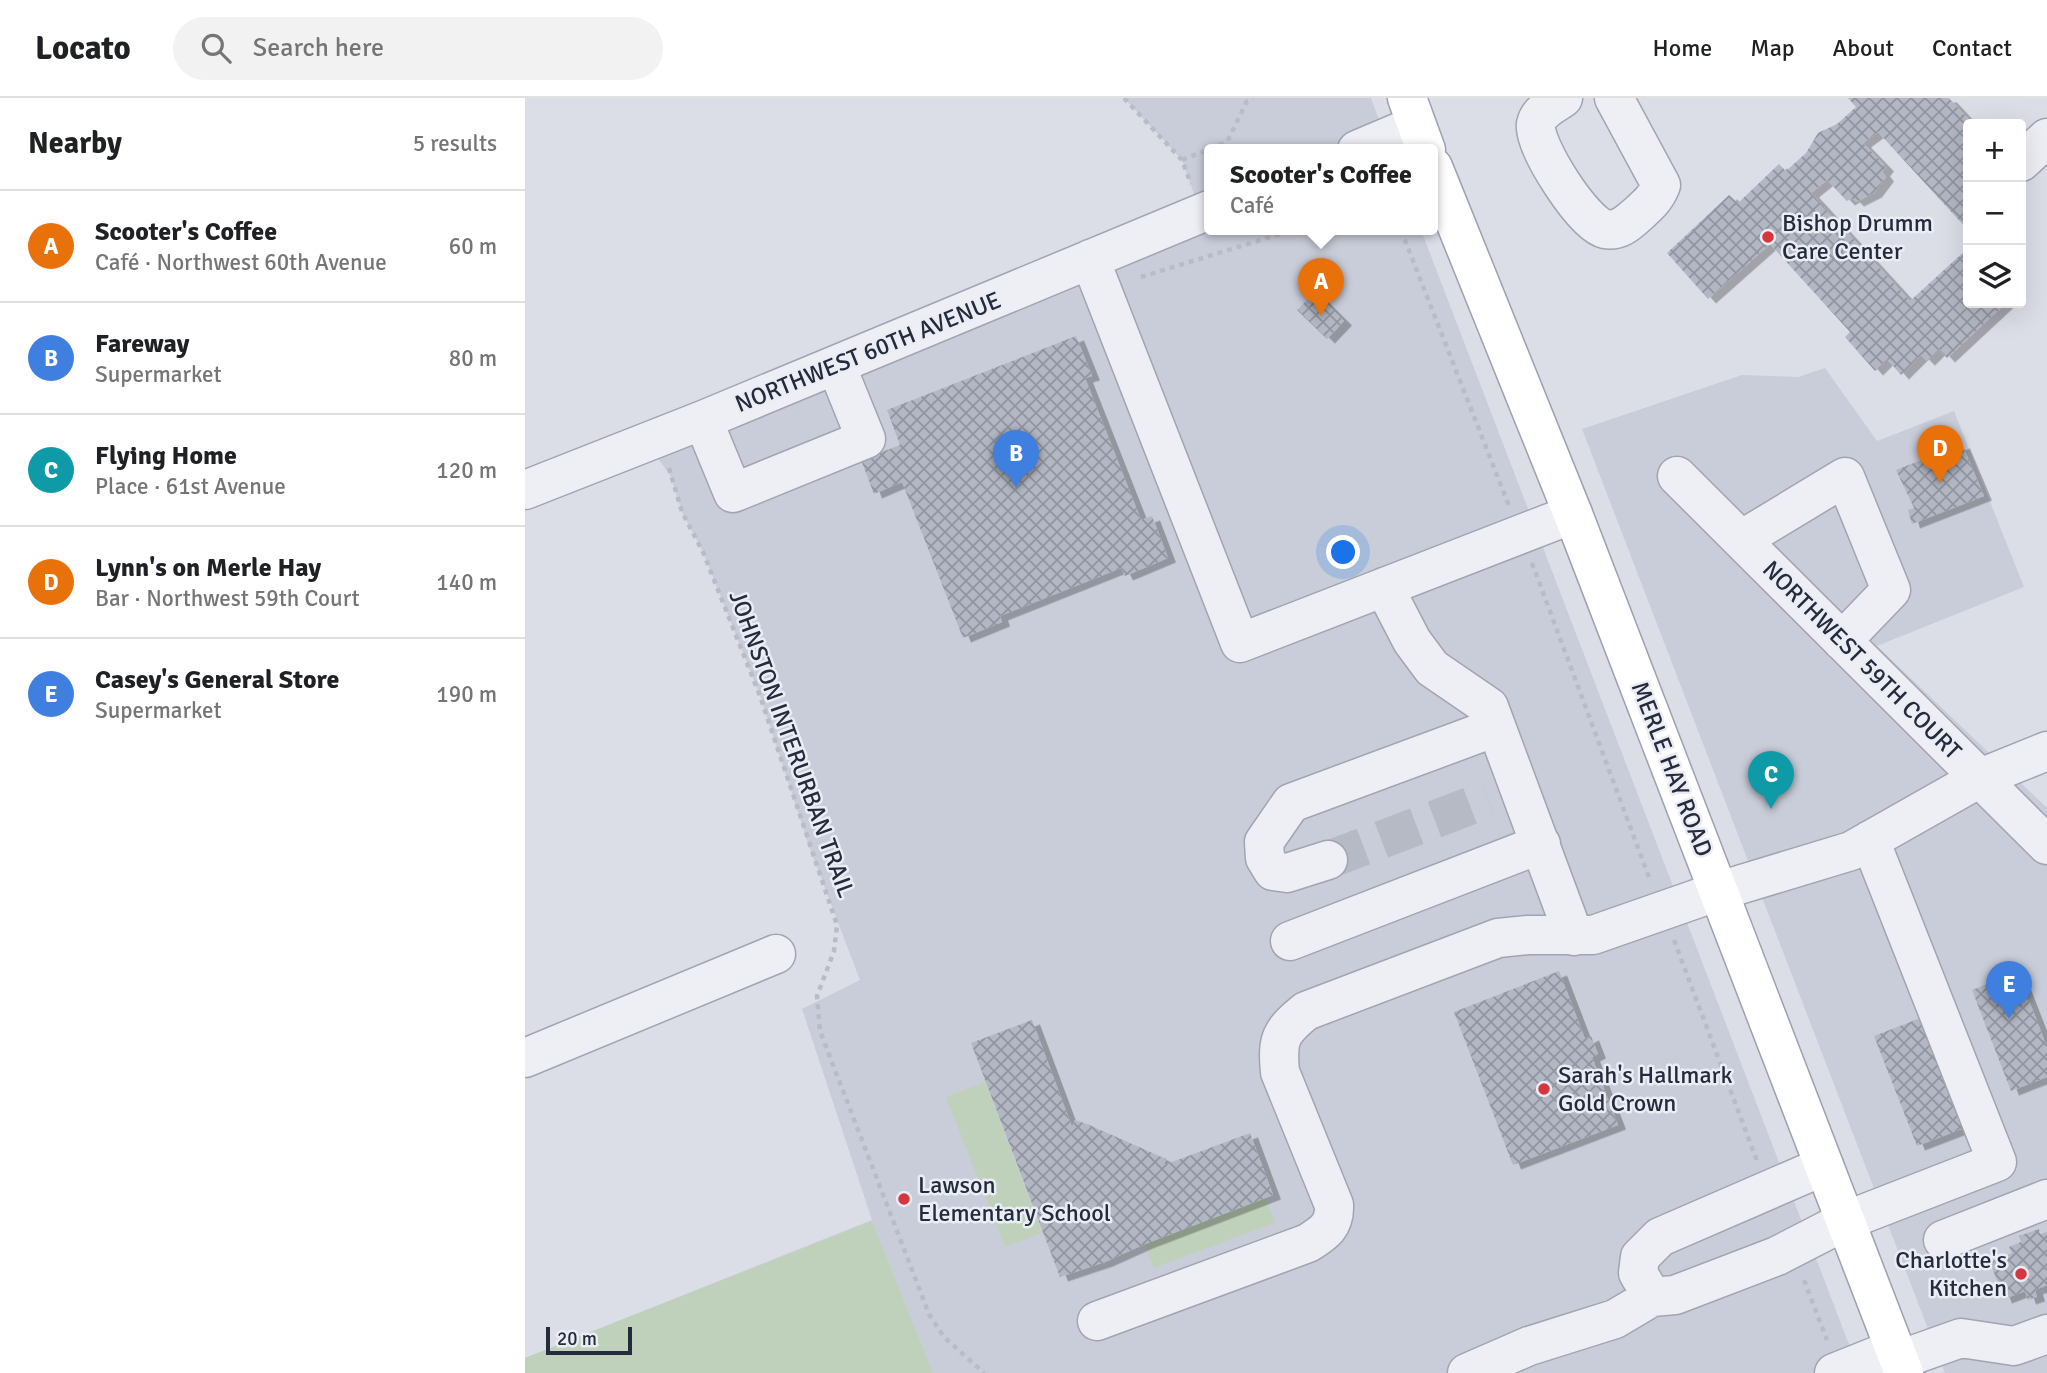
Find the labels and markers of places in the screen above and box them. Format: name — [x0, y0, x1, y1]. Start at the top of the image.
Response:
place label: Bishop Drumm Care Center — [1782, 208, 1933, 266]
marker: Bishop Drumm Care Center — [1760, 229, 1776, 245]
pin: A — [1298, 258, 1344, 316]
pin: D — [1917, 425, 1963, 483]
pin: B — [993, 430, 1039, 488]
pin: C — [1748, 751, 1794, 809]
pin: E — [1986, 961, 2032, 1019]
place label: Sarah's Hallmark Gold Crown — [1558, 1060, 1732, 1118]
marker: Sarah's Hallmark Gold Crown — [1536, 1081, 1552, 1097]
place label: Lawson Elementary School — [918, 1170, 1111, 1228]
marker: Lawson Elementary School — [896, 1191, 912, 1207]
place label: Charlotte's Kitchen — [1895, 1245, 2007, 1303]
marker: Charlotte's Kitchen — [2013, 1266, 2029, 1282]

